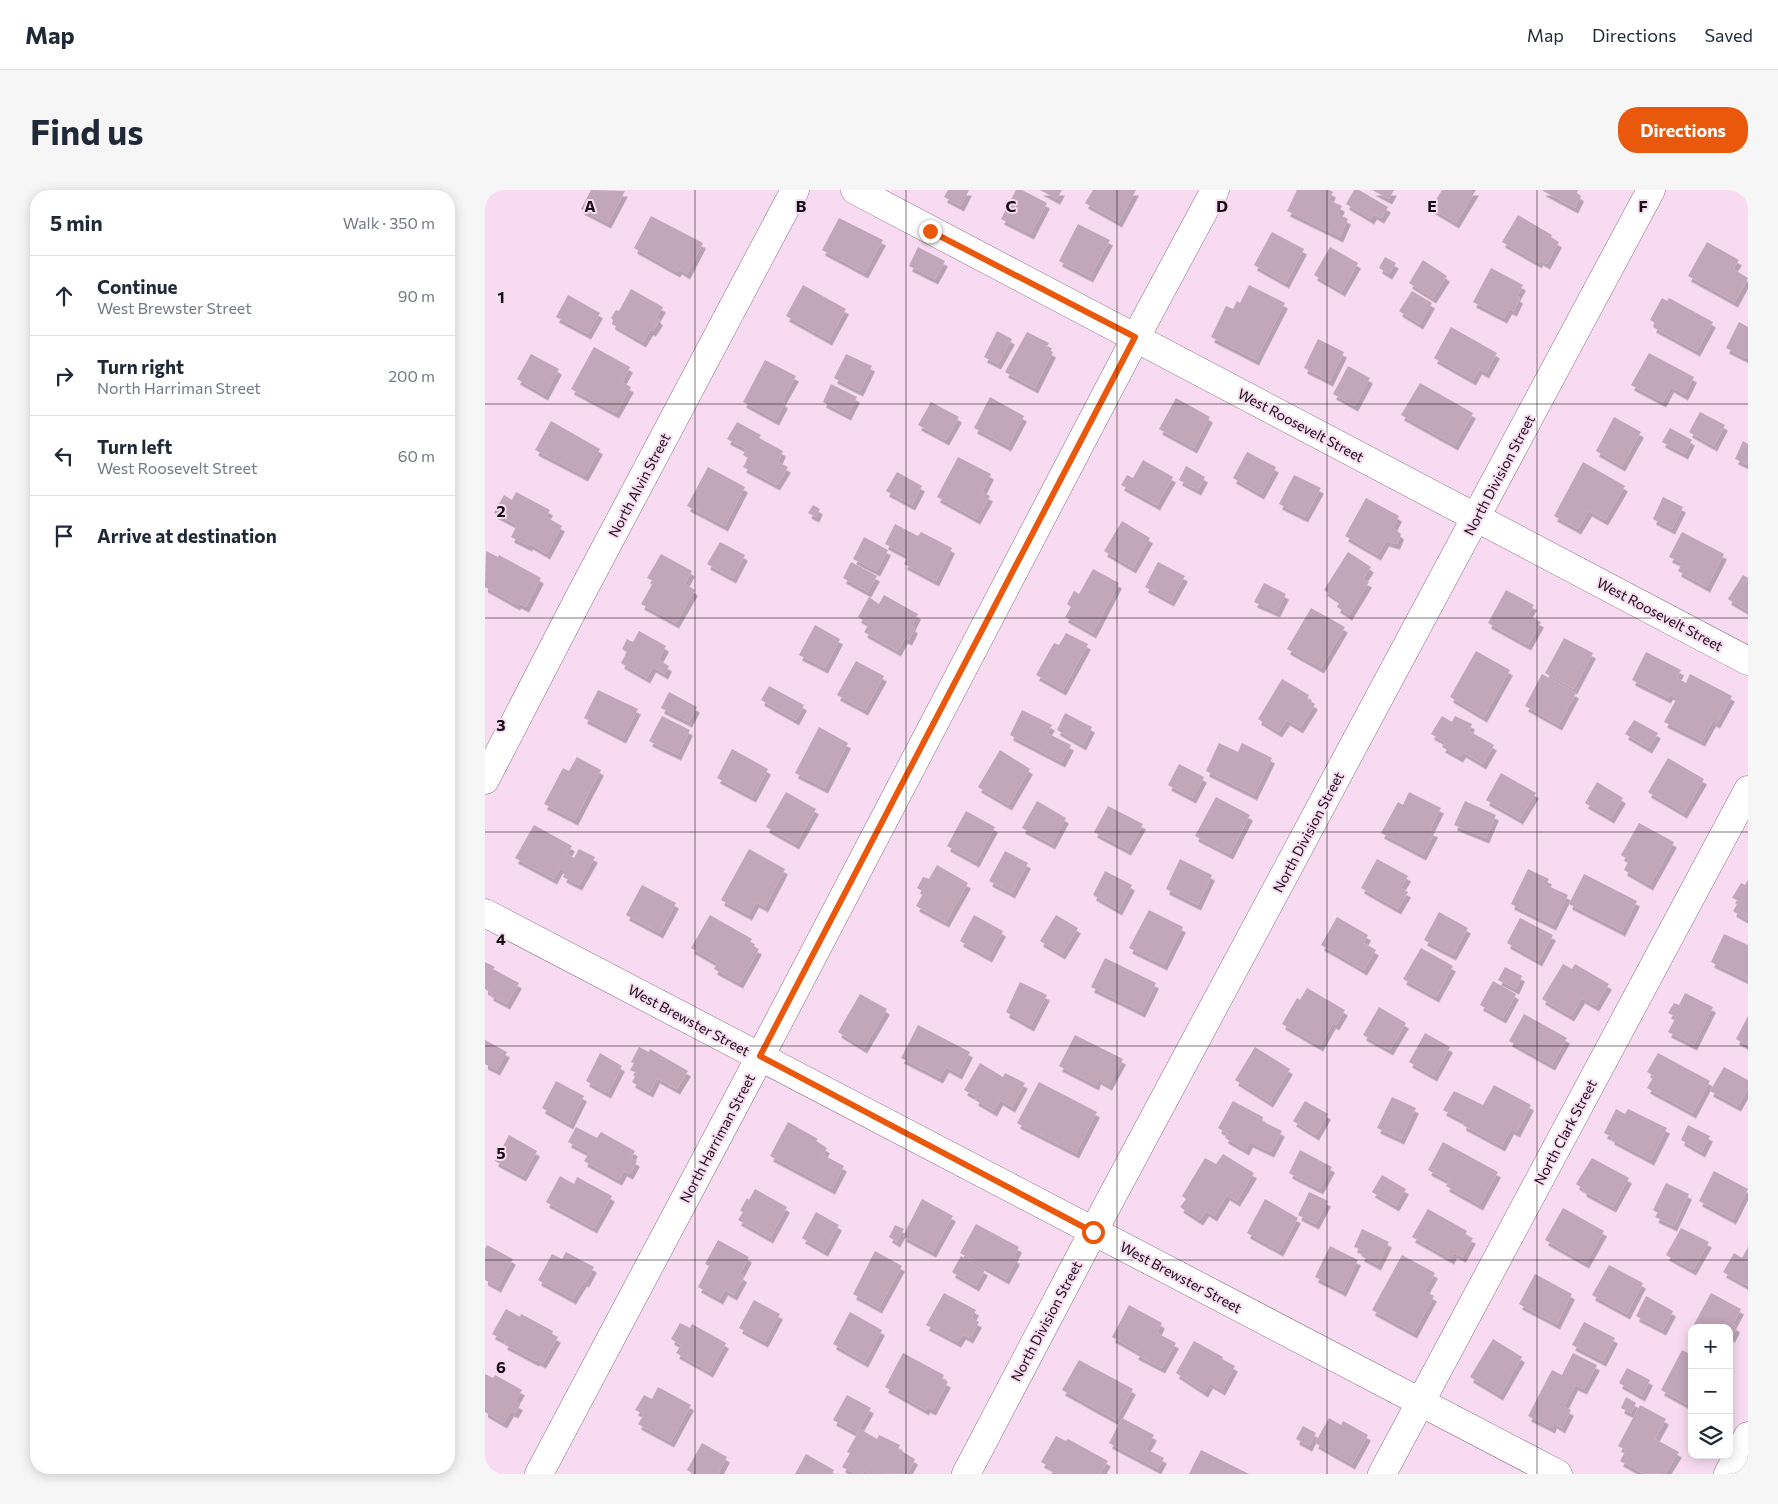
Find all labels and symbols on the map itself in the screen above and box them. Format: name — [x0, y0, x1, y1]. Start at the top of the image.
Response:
text: A — [584, 196, 596, 215]
text: B — [796, 196, 807, 215]
text: C — [1006, 196, 1017, 215]
text: D — [1216, 196, 1228, 215]
text: E — [1427, 196, 1437, 215]
text: F — [1638, 196, 1648, 215]
route end — [919, 220, 942, 243]
text: 1 — [497, 287, 505, 306]
street label: West Roosevelt Street — [1235, 385, 1367, 466]
street label: North Division Street — [1460, 412, 1538, 538]
street label: North Alvin Street — [604, 430, 674, 540]
text: 2 — [496, 501, 506, 520]
street label: West Roosevelt Street — [1594, 574, 1726, 655]
text: 3 — [496, 715, 506, 734]
street label: North Division Street — [1269, 769, 1347, 895]
text: 4 — [496, 929, 506, 948]
street label: West Brewster Street — [625, 981, 753, 1059]
street label: North Harriman Street — [676, 1070, 758, 1205]
street label: North Clark Street — [1530, 1076, 1600, 1188]
text: 5 — [496, 1143, 506, 1162]
route start — [1082, 1221, 1105, 1244]
street label: West Brewster Street — [1117, 1238, 1245, 1316]
street label: North Division Street — [1007, 1258, 1085, 1384]
text: 6 — [496, 1357, 506, 1376]

